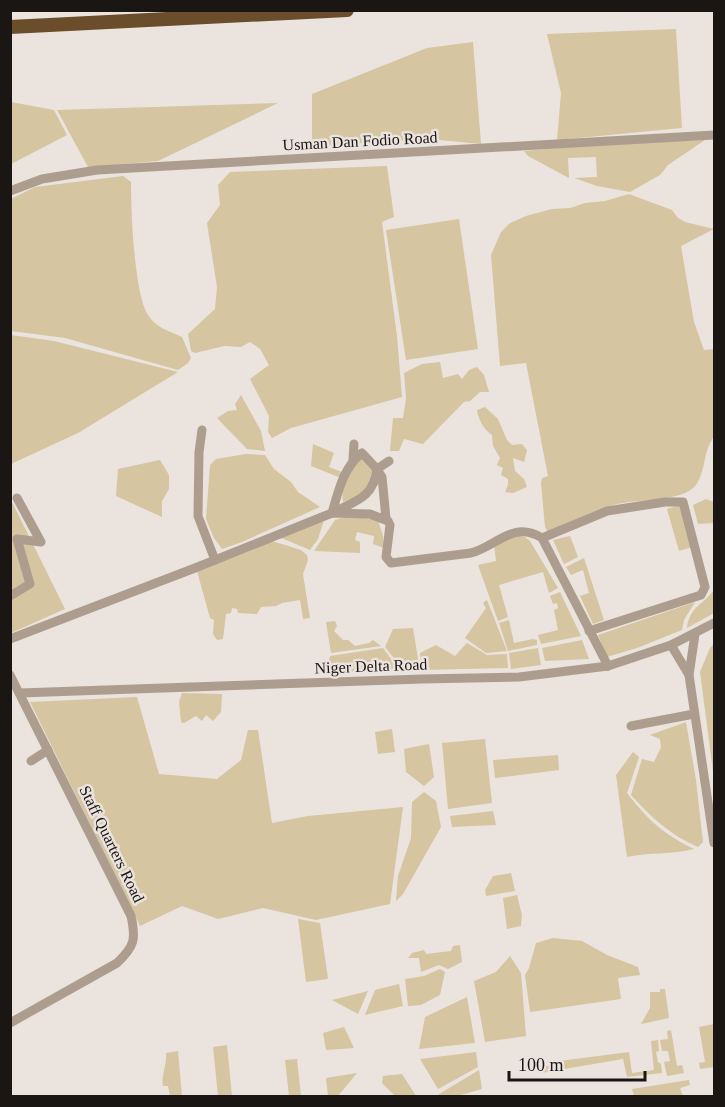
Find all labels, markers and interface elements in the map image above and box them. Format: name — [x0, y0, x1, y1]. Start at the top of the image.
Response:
street label: Usman Dan Fodio Road — [282, 128, 438, 154]
street label: Niger Delta Road — [314, 656, 428, 677]
street label: Staff Quarters Road — [76, 783, 148, 905]
scale bar — [509, 1044, 646, 1082]
text: 100 m — [518, 1055, 564, 1075]

